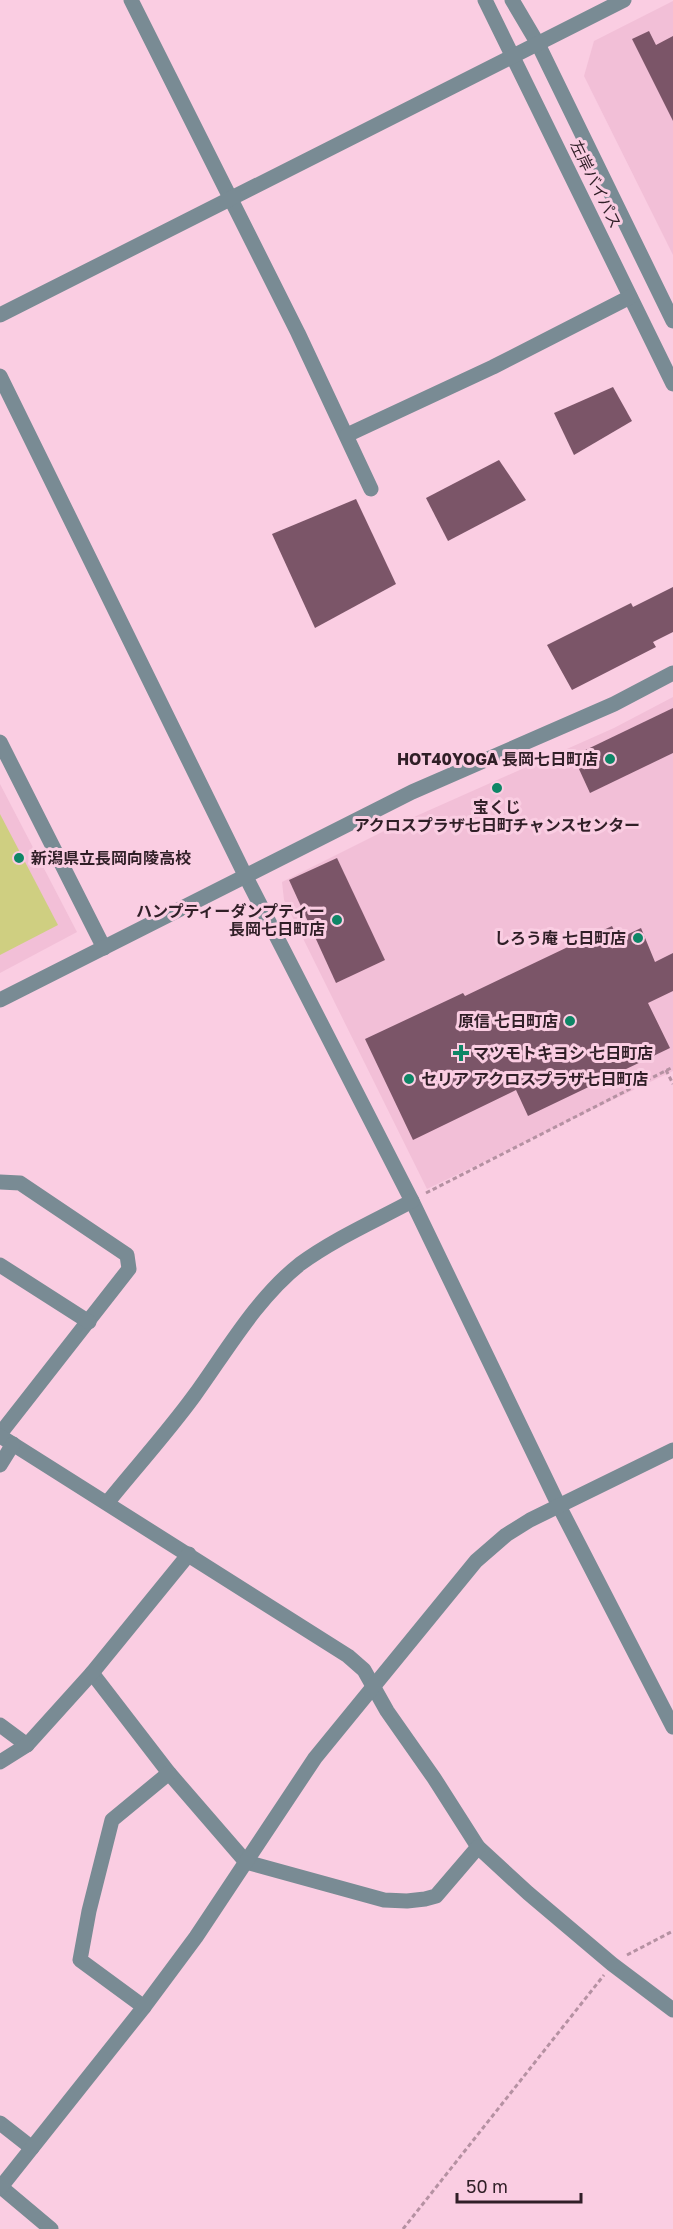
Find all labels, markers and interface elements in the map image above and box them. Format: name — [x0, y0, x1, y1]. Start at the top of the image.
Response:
street label: 左岸バイパス — [566, 137, 626, 231]
place label: HOT40YOGA 長岡七日町店 — [397, 749, 598, 769]
marker: HOT40YOGA 長岡七日町店 — [603, 752, 617, 766]
marker: 宝くじ アクロスプラザ七日町チャンスセンター — [490, 781, 504, 795]
place label: 宝くじ アクロスプラザ七日町チャンスセンター — [354, 797, 640, 835]
place label: 新潟県立長岡向陵高校 — [31, 848, 191, 868]
marker: 新潟県立長岡向陵高校 — [12, 851, 26, 865]
place label: ハンプティーダンプティー 長岡七日町店 — [136, 901, 325, 939]
marker: ハンプティーダンプティー 長岡七日町店 — [330, 913, 344, 927]
place label: しろう庵 七日町店 — [494, 928, 626, 948]
marker: しろう庵 七日町店 — [631, 931, 645, 945]
place label: 原信 七日町店 — [458, 1011, 558, 1031]
marker: 原信 七日町店 — [563, 1014, 577, 1028]
place label: マツモトキヨシ 七日町店 — [473, 1043, 653, 1063]
marker: マツモトキヨシ 七日町店 — [454, 1046, 468, 1060]
place label: セリア アクロスプラザ七日町店 — [421, 1069, 648, 1089]
marker: セリア アクロスプラザ七日町店 — [402, 1072, 416, 1086]
scale bar — [457, 2166, 582, 2204]
text: 50 m — [466, 2175, 508, 2197]

